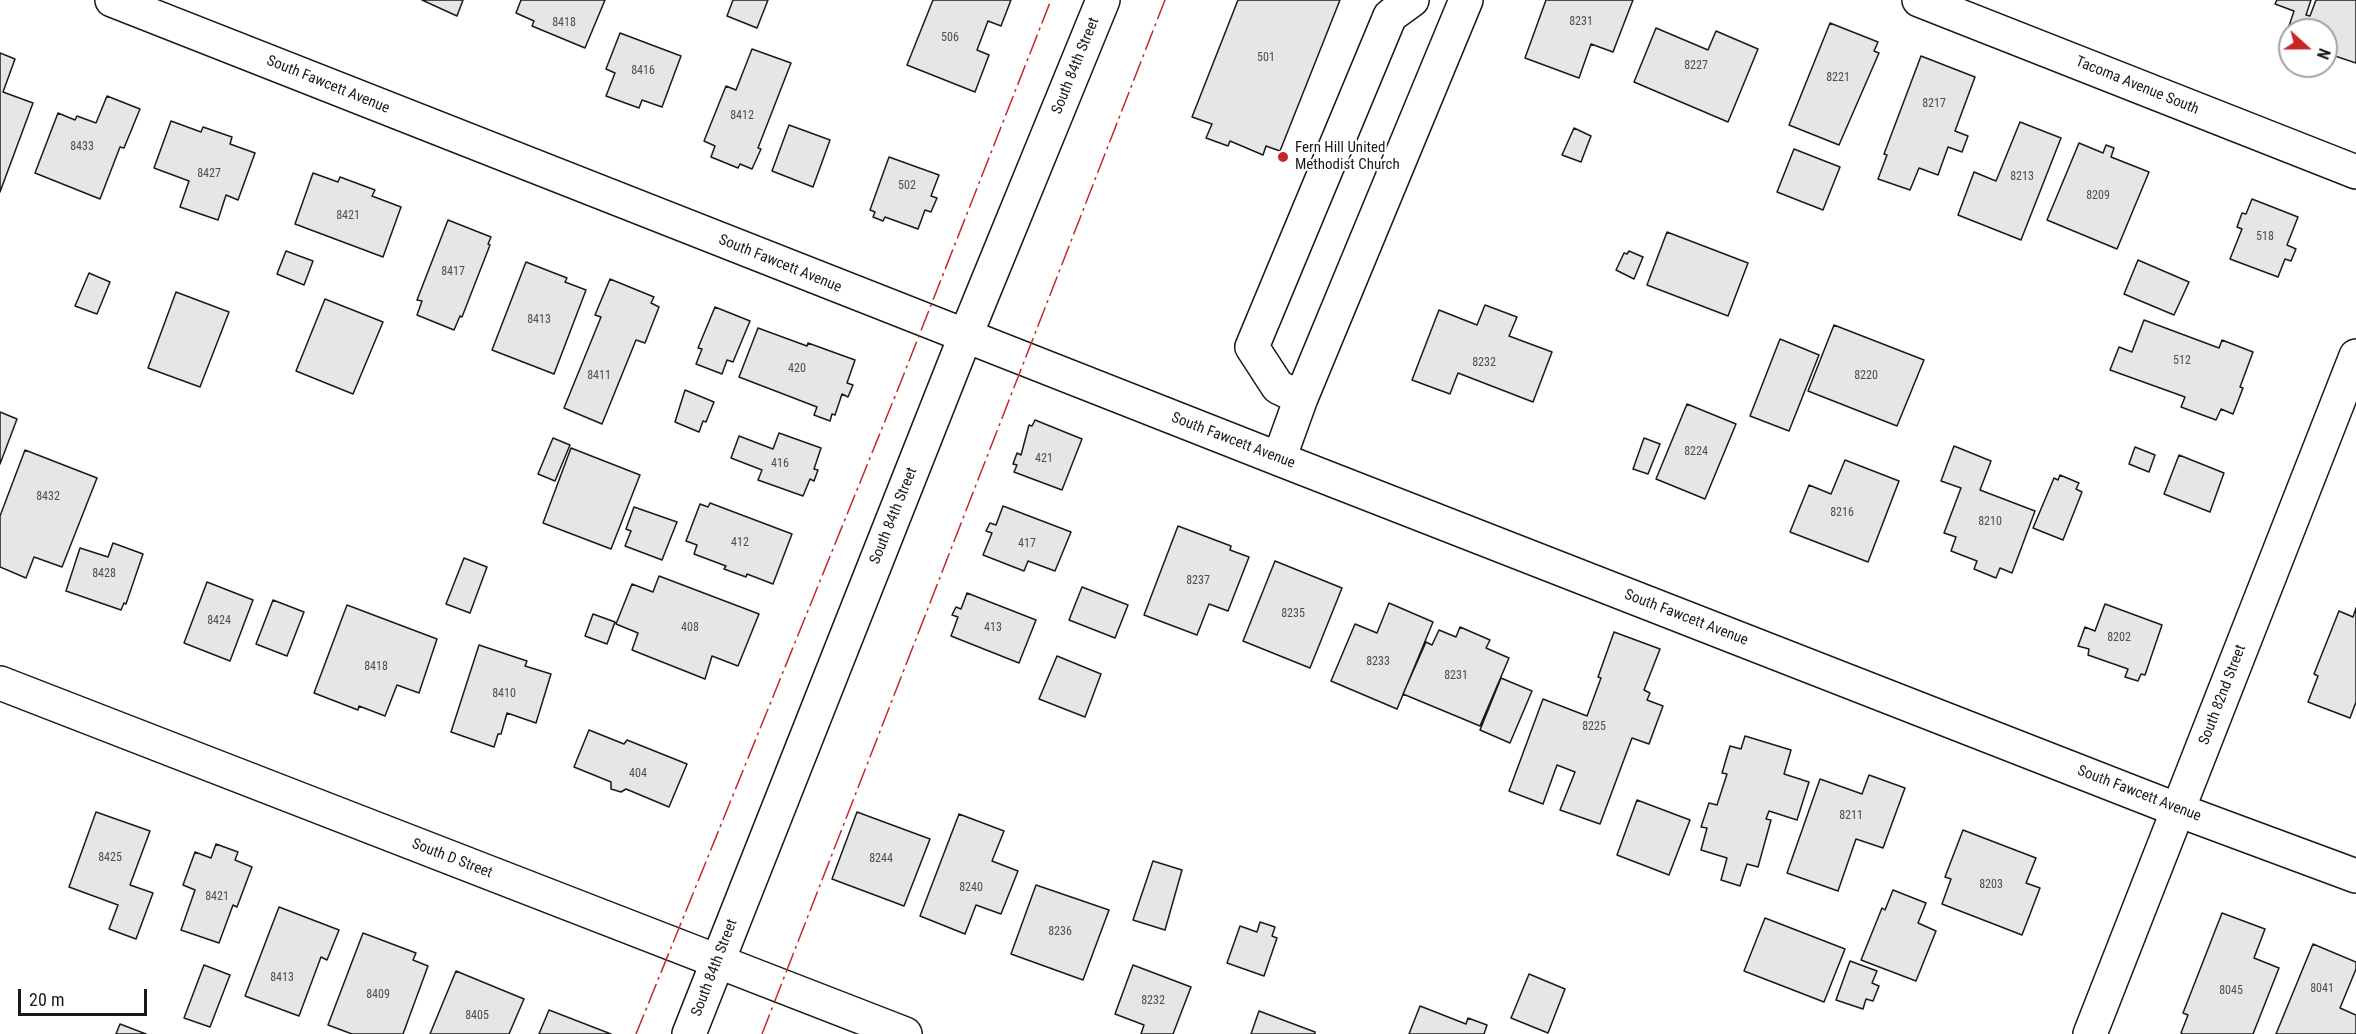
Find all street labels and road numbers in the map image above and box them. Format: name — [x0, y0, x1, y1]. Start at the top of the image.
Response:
street label: South 84th Street — [1048, 15, 1104, 117]
street label: South Fawcett Avenue — [264, 52, 392, 118]
street label: Tacoma Avenue South — [2073, 53, 2201, 119]
street label: South Fawcett Avenue — [716, 231, 844, 297]
street label: South Fawcett Avenue — [1169, 409, 1297, 473]
street label: South 84th Street — [866, 465, 922, 567]
street label: South Fawcett Avenue — [1622, 586, 1750, 650]
street label: South 82nd Street — [2196, 642, 2250, 748]
street label: South Fawcett Avenue — [2075, 762, 2203, 826]
street label: South D Street — [409, 835, 495, 883]
street label: South 84th Street — [688, 917, 742, 1019]

